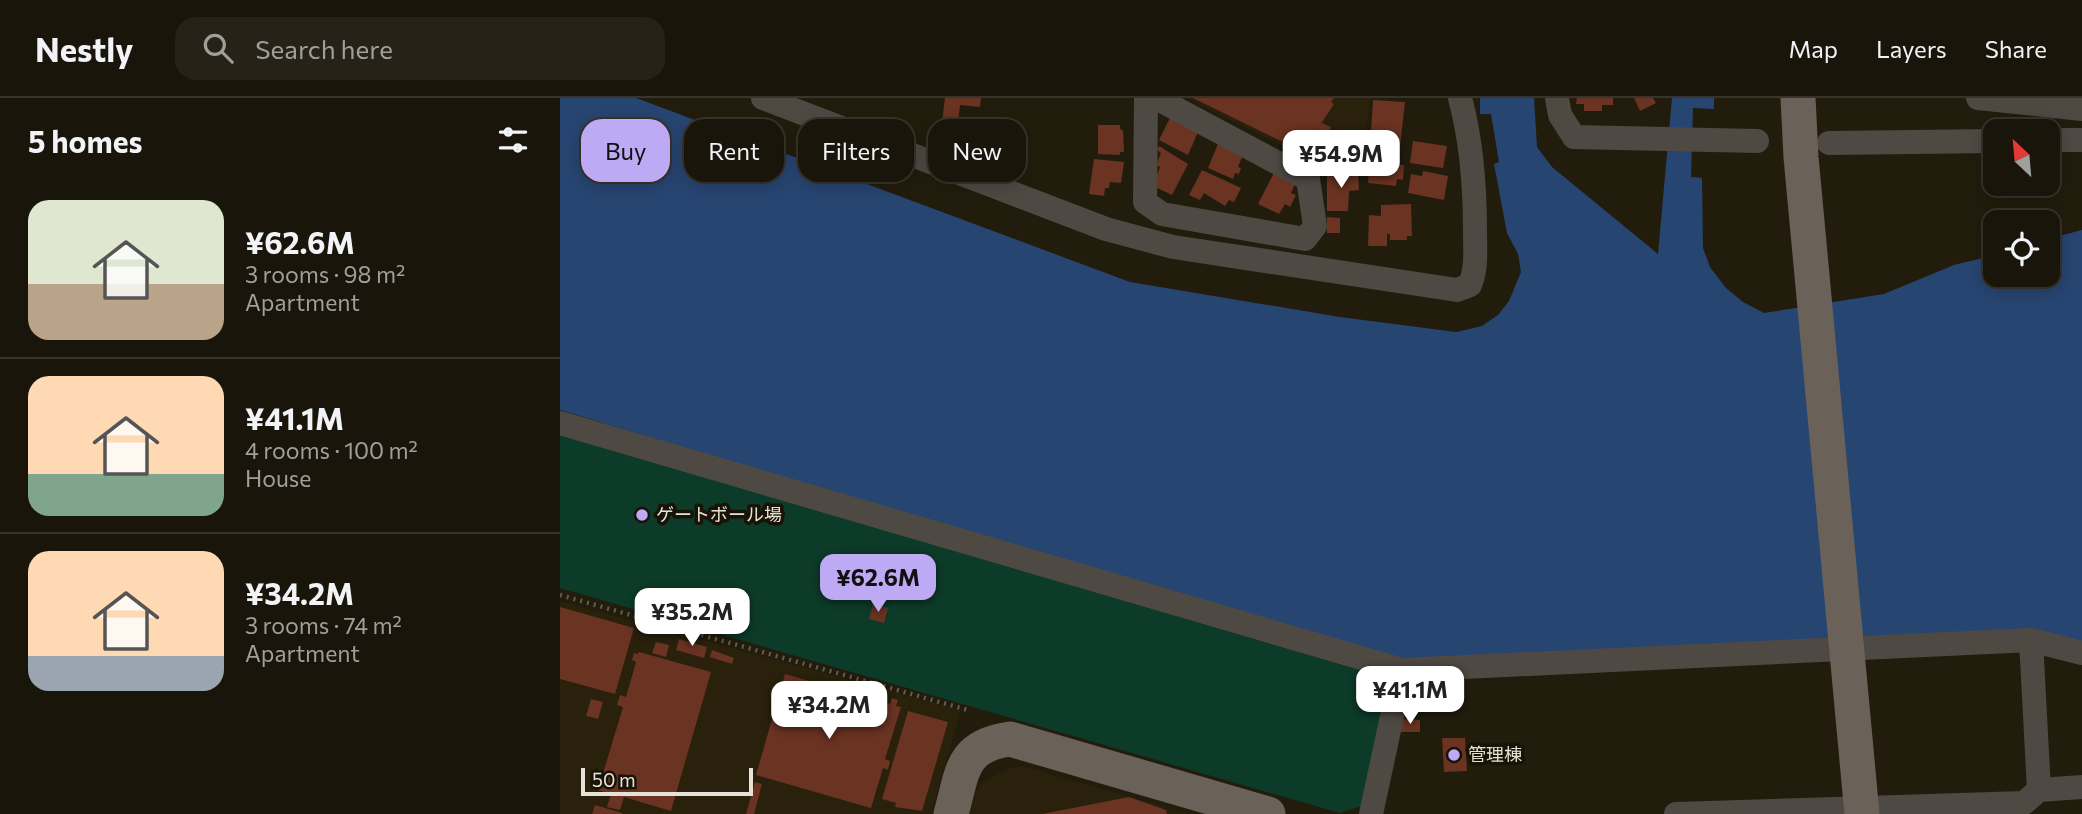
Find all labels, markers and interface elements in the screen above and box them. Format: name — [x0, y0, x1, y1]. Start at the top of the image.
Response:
search box — [175, 17, 665, 80]
text: Nestly — [35, 28, 133, 69]
icon: search — [199, 29, 237, 67]
text: Search here — [255, 33, 393, 64]
text: Map — [1789, 34, 1838, 63]
text: Layers — [1876, 34, 1947, 63]
text: Share — [1985, 34, 2047, 63]
chip: Buy — [581, 119, 670, 182]
chip: Rent — [684, 119, 784, 182]
chip: Filters — [798, 119, 914, 182]
chip: New — [928, 119, 1026, 182]
north arrow — [1983, 119, 2060, 196]
map controls — [1983, 119, 2060, 287]
icon: filters — [494, 121, 532, 159]
text: 5 homes — [28, 122, 142, 159]
pin: ¥54.9M — [1284, 130, 1398, 190]
text: ¥54.9M — [1299, 139, 1383, 167]
button: locate — [1983, 210, 2060, 287]
text: ¥62.6M — [245, 223, 355, 260]
icon: home — [84, 228, 168, 312]
text: 3 rooms · 98 m² — [245, 260, 405, 288]
text: Apartment — [245, 288, 360, 316]
text: ¥41.1M — [245, 399, 344, 436]
icon: home — [84, 404, 168, 488]
text: 4 rooms · 100 m² — [245, 436, 418, 464]
text: House — [245, 464, 311, 492]
place label: ゲートボール場 — [656, 503, 782, 525]
marker: ゲートボール場 — [634, 507, 650, 523]
pin: ¥62.6M — [821, 554, 935, 614]
text: ¥62.6M — [836, 563, 920, 591]
text: ¥34.2M — [245, 574, 354, 611]
icon: home — [84, 579, 168, 663]
pin: ¥35.2M — [635, 588, 749, 648]
text: ¥35.2M — [651, 597, 733, 625]
text: 3 rooms · 74 m² — [245, 611, 402, 639]
text: Apartment — [245, 639, 360, 667]
pin: ¥41.1M — [1353, 666, 1467, 726]
text: ¥41.1M — [1372, 675, 1448, 703]
pin: ¥34.2M — [772, 682, 886, 741]
text: ¥34.2M — [787, 690, 871, 718]
place label: 管理棟 — [1468, 743, 1522, 765]
marker: 管理棟 — [1446, 747, 1462, 763]
scale bar — [581, 765, 752, 797]
text: 50 m — [592, 768, 636, 791]

